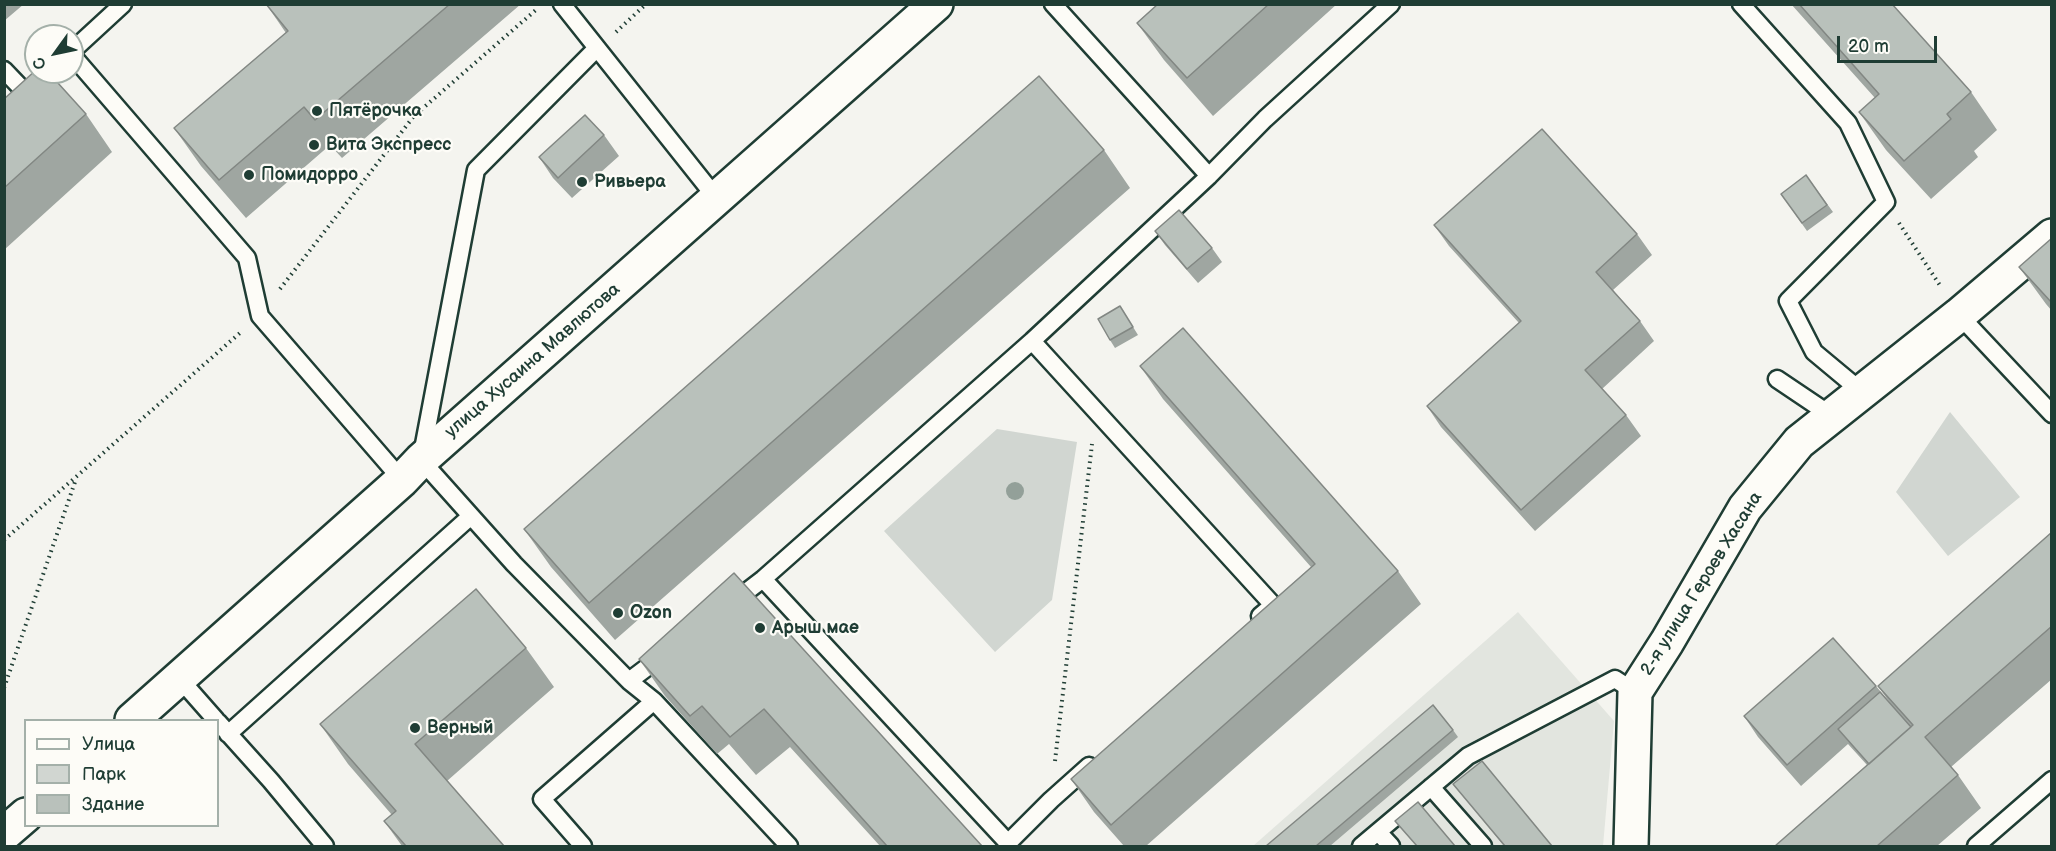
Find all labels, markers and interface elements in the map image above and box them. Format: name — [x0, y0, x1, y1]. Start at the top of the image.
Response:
north arrow — [24, 24, 84, 84]
scale bar — [1840, 24, 1940, 62]
text: 20 m — [1848, 36, 1889, 57]
text: С — [29, 53, 51, 73]
place label: Пятёрочка — [329, 100, 422, 122]
marker: Пятёрочка — [310, 104, 324, 118]
place label: Вита Экспресс — [326, 134, 451, 156]
marker: Вита Экспресс — [307, 138, 321, 152]
place label: Помидорро — [261, 164, 358, 186]
marker: Помидорро — [242, 168, 256, 182]
place label: Ривьера — [594, 171, 666, 193]
marker: Ривьера — [575, 175, 589, 189]
street label: улица Хусаина Мавлютова — [441, 279, 625, 443]
street label: 2-я улица Героев Хасана — [1637, 488, 1767, 680]
place label: Ozon — [630, 602, 672, 624]
marker: Ozon — [611, 606, 625, 620]
place label: Арыш мае — [772, 617, 859, 639]
marker: Арыш мае — [753, 621, 767, 635]
place label: Верный — [427, 717, 493, 739]
legend — [24, 719, 219, 827]
marker: Верный — [408, 721, 422, 735]
text: Улица — [82, 734, 135, 755]
text: Парк — [82, 764, 126, 785]
text: Здание — [82, 794, 144, 815]

